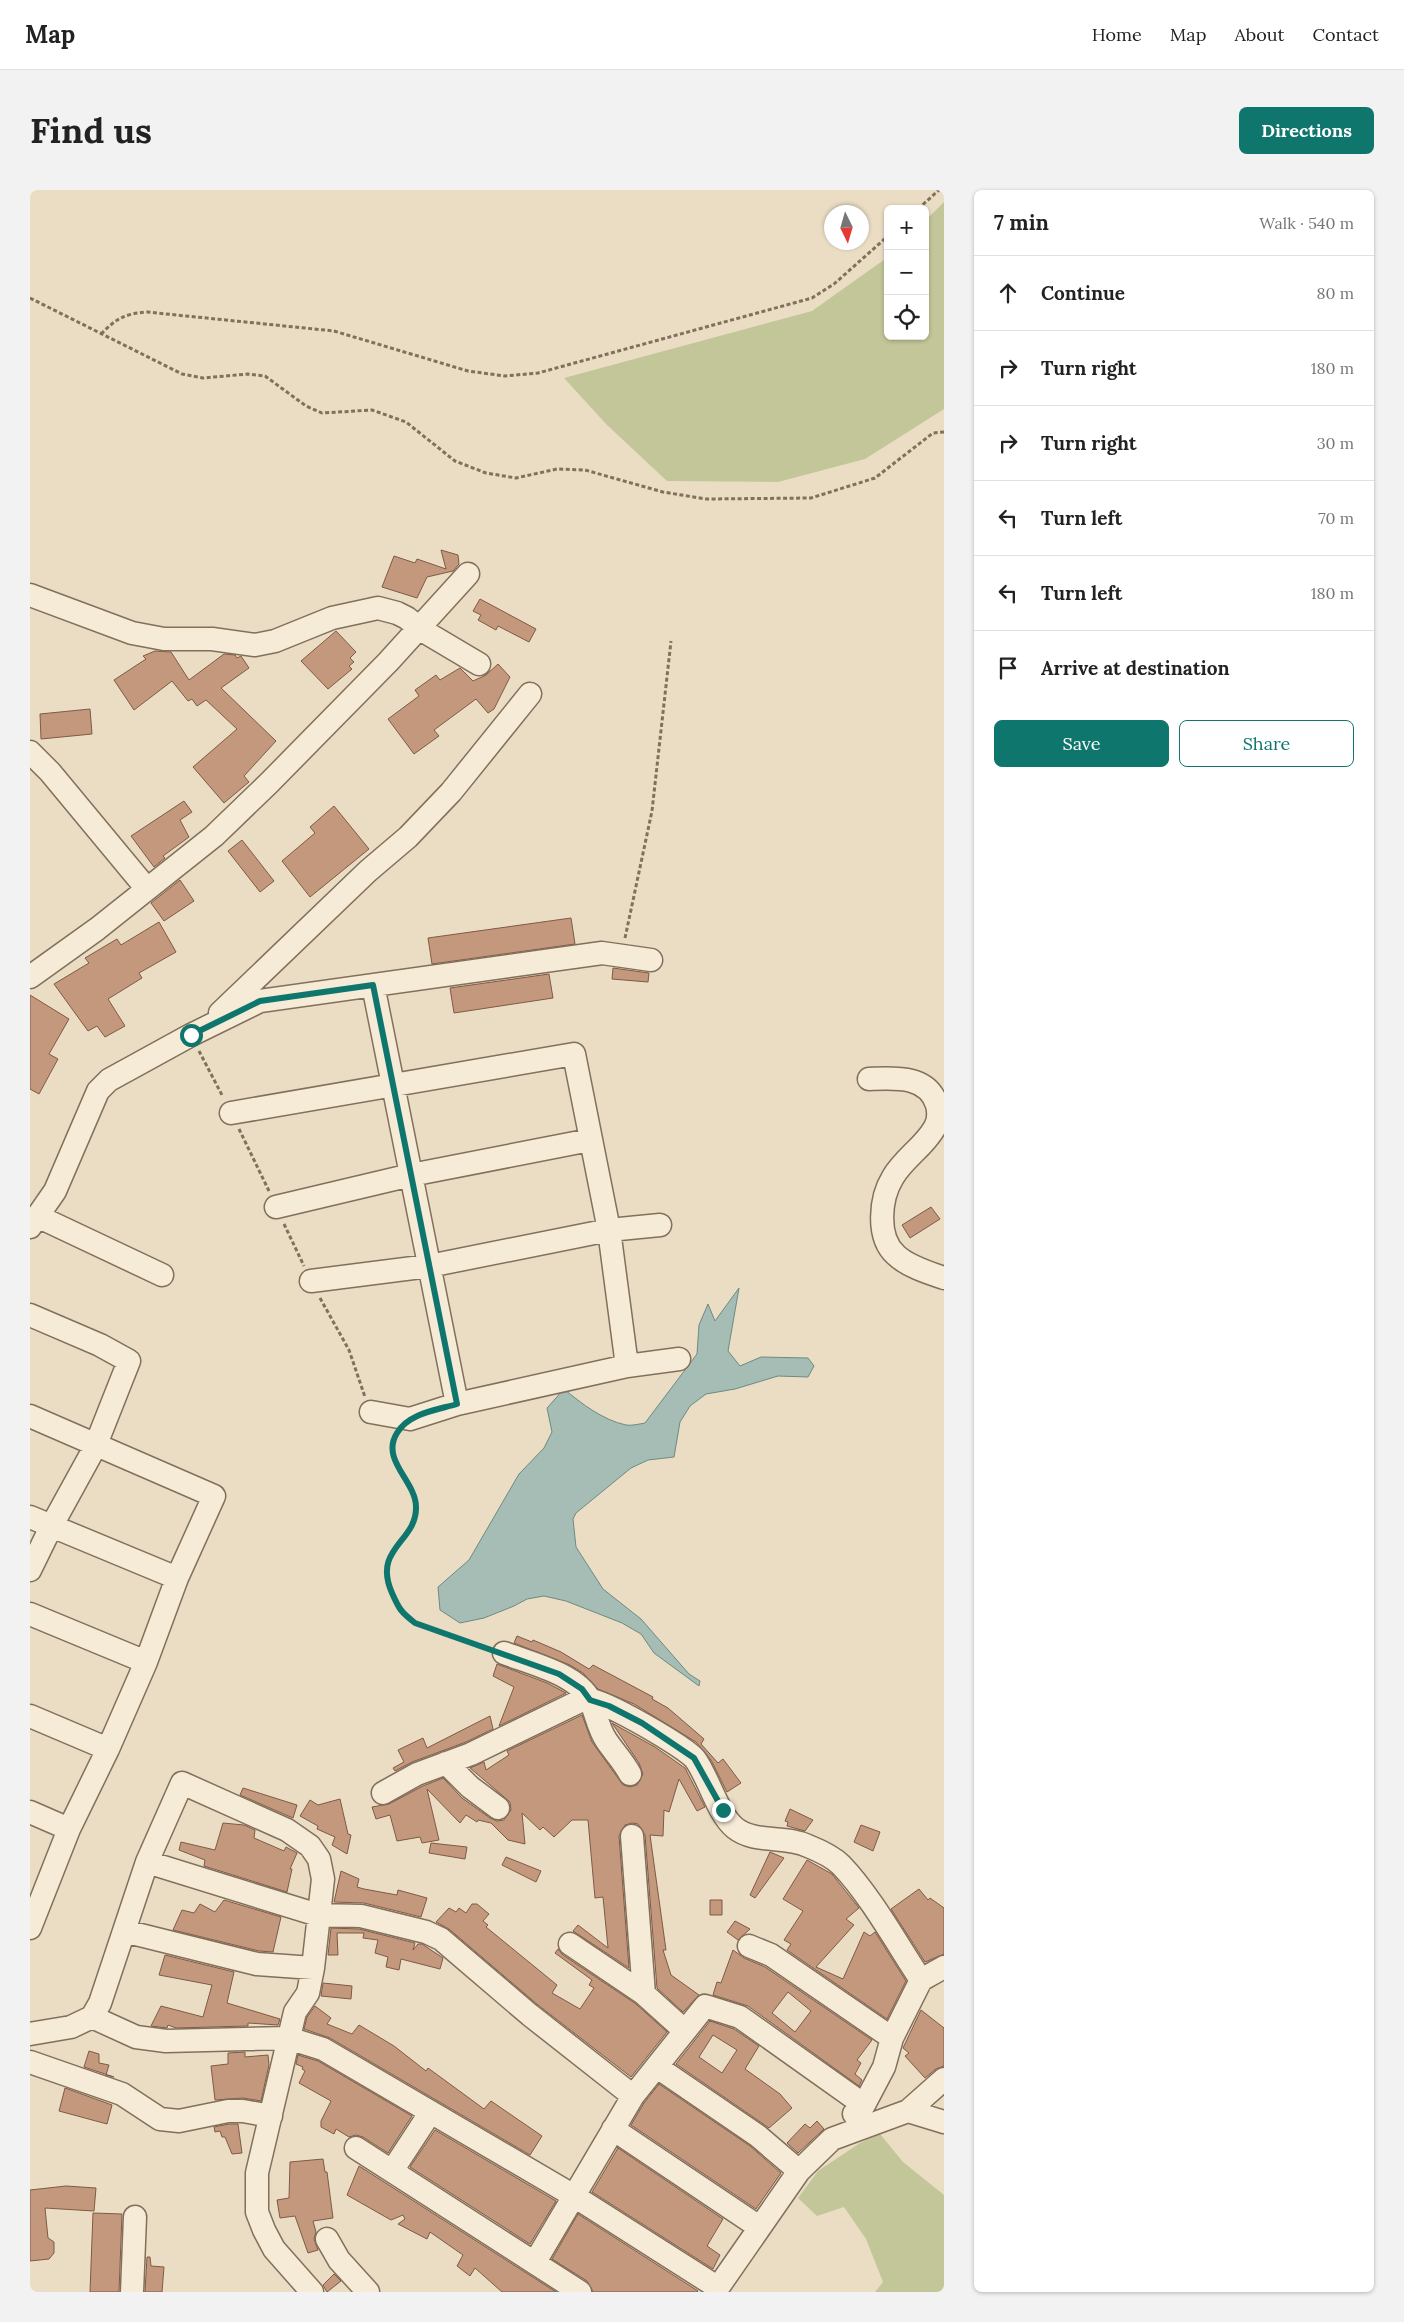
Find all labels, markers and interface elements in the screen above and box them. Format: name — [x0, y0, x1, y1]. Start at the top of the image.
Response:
text: Map — [25, 19, 75, 50]
text: Home — [1092, 23, 1142, 46]
text: Map — [1170, 23, 1206, 46]
text: About — [1234, 23, 1284, 46]
text: Contact — [1312, 23, 1379, 46]
button: Directions — [1239, 107, 1374, 154]
text: Find us — [30, 108, 152, 153]
north arrow — [824, 205, 869, 250]
map controls — [884, 205, 929, 340]
button: + — [884, 205, 929, 250]
text: 7 min — [994, 209, 1049, 236]
text: Walk · 540 m — [1259, 213, 1354, 233]
button: − — [884, 250, 929, 295]
icon: ahead — [994, 279, 1022, 307]
text: Continue — [1041, 281, 1125, 305]
text: 80 m — [1317, 283, 1354, 303]
button: locate — [884, 295, 929, 340]
icon: right — [994, 354, 1022, 382]
text: Turn right — [1041, 356, 1137, 380]
text: 180 m — [1311, 358, 1354, 378]
icon: right — [994, 429, 1022, 457]
text: Turn right — [1041, 431, 1137, 455]
text: 30 m — [1317, 433, 1354, 453]
icon: left — [994, 504, 1022, 532]
text: Turn left — [1041, 506, 1122, 530]
text: 70 m — [1318, 508, 1354, 528]
icon: left — [994, 579, 1022, 607]
text: Turn left — [1041, 581, 1122, 605]
text: 180 m — [1311, 583, 1354, 603]
icon: arrive — [994, 654, 1022, 682]
text: Arrive at destination — [1041, 656, 1230, 680]
button: Save — [994, 720, 1169, 767]
button: Share — [1179, 720, 1354, 767]
route start — [180, 1024, 203, 1047]
route end — [712, 1799, 735, 1822]

